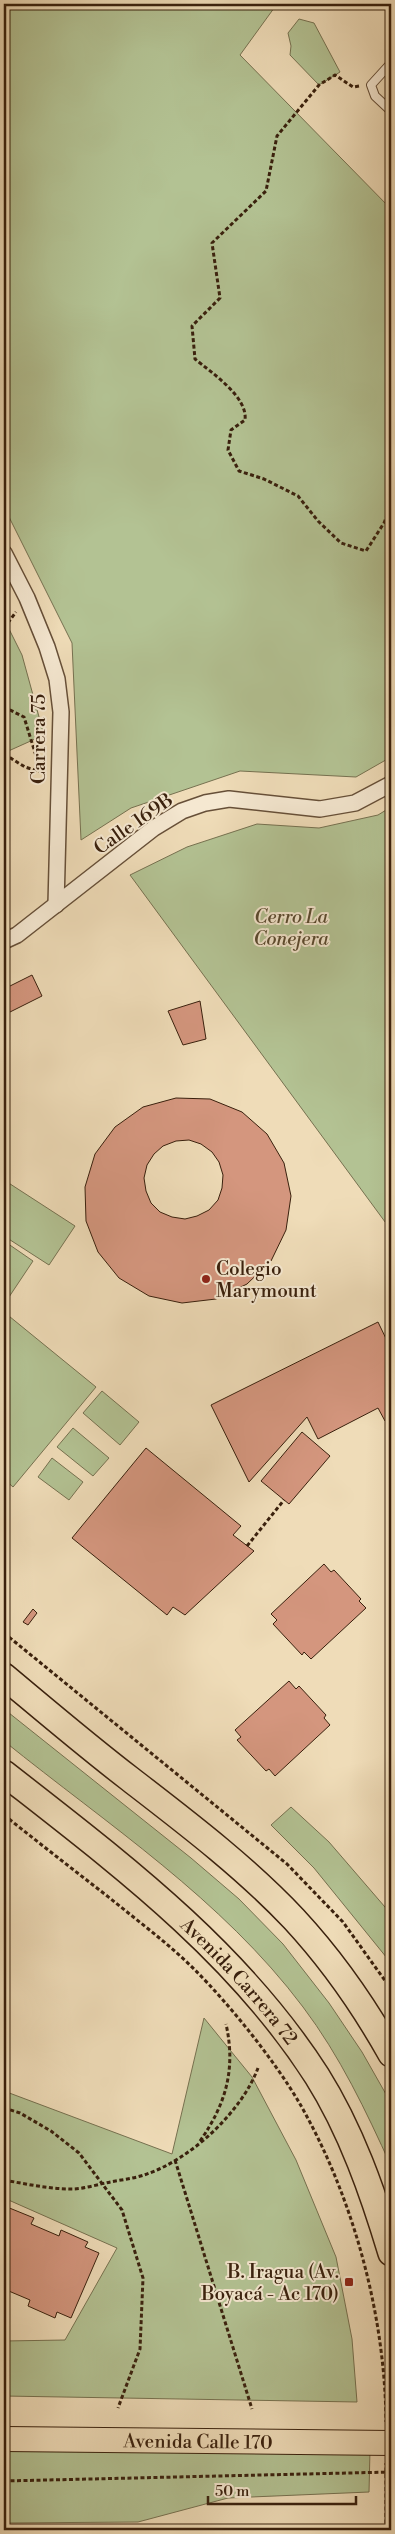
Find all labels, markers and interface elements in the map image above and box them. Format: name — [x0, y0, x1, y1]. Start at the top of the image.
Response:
street label: Carrera 75 — [27, 694, 51, 784]
street label: Calle 169B — [89, 788, 178, 860]
park label: Cerro La Conejera — [253, 905, 329, 951]
place label: Colegio Marymount — [216, 1257, 317, 1303]
marker: Colegio Marymount — [200, 1273, 212, 1285]
street label: Avenida Carrera 72 — [174, 1912, 303, 2050]
place label: B. Iragua (Av. Boyacá - Ac 170) — [200, 2260, 339, 2306]
marker: B. Iragua (Av. Boyacá - Ac 170) — [343, 2276, 355, 2288]
street label: Avenida Calle 170 — [122, 2429, 273, 2455]
scale bar — [208, 2474, 355, 2506]
text: 50 m — [215, 2482, 249, 2501]

